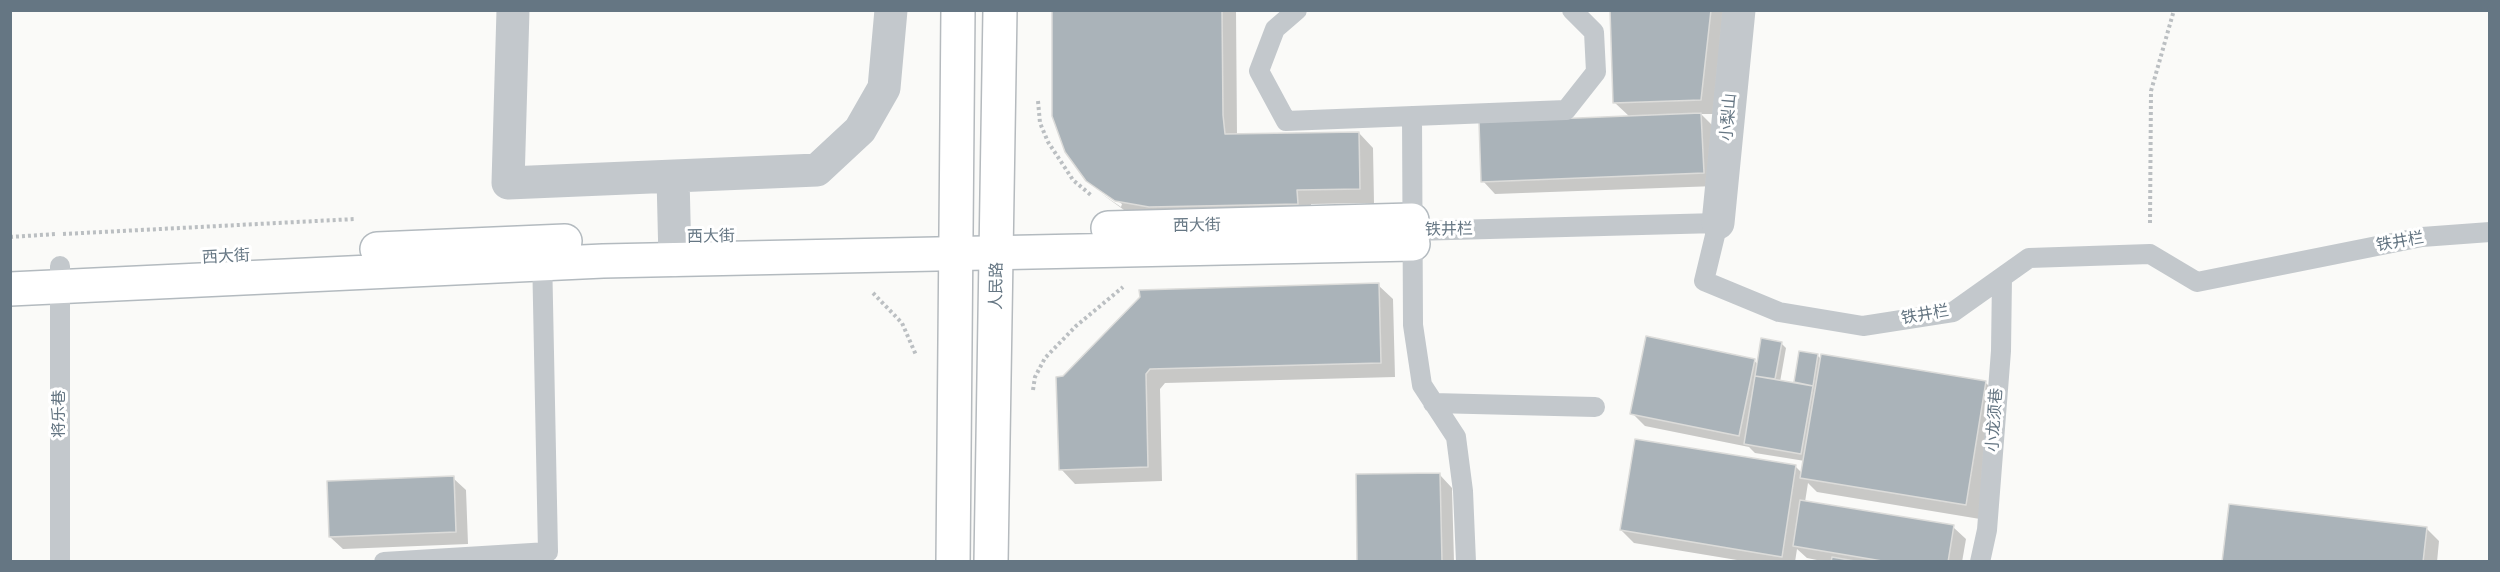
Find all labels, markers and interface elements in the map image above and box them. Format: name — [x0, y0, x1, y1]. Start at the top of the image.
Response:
street label: 小梨山 — [1717, 92, 1741, 142]
street label: 西大街 — [1173, 216, 1221, 236]
street label: 铁井栏 — [1425, 220, 1473, 240]
street label: 西大街 — [687, 227, 735, 247]
street label: 铁井栏 — [2375, 228, 2425, 256]
street label: 西大街 — [202, 246, 250, 268]
street label: 人民路 — [987, 262, 1007, 310]
street label: 铁井栏 — [1900, 301, 1950, 329]
street label: 小龙须巷 — [1983, 387, 2007, 453]
street label: 将乐巷 — [50, 390, 70, 438]

